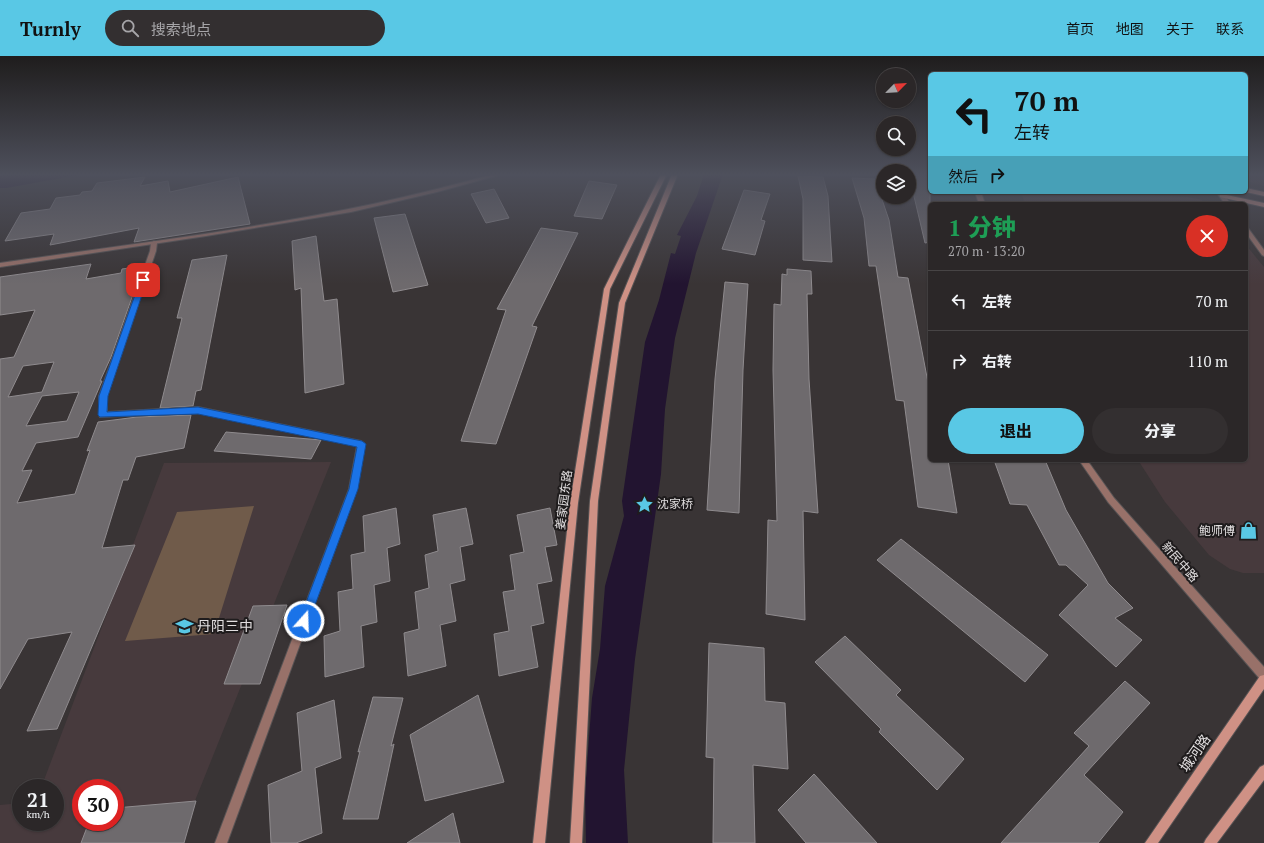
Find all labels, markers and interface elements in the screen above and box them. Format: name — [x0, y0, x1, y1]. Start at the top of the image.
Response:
search box — [105, 10, 385, 46]
text: Turnly — [20, 16, 81, 41]
icon: search — [119, 17, 141, 39]
text: 搜索地点 — [151, 19, 211, 39]
text: 首页 — [1066, 19, 1094, 38]
text: 地图 — [1116, 19, 1144, 38]
text: 关于 — [1166, 19, 1194, 38]
text: 联系 — [1216, 19, 1244, 38]
north arrow — [876, 68, 916, 108]
map controls — [876, 68, 916, 204]
text: 70 m — [1014, 82, 1079, 119]
icon: left — [948, 88, 1000, 140]
button: search — [876, 116, 916, 156]
text: 左转 — [1014, 120, 1050, 144]
button: layers — [876, 164, 916, 204]
icon: right — [986, 164, 1008, 186]
text: 然后 — [948, 166, 978, 186]
text: 1 分钟 — [948, 211, 1016, 243]
button: close — [1186, 215, 1228, 257]
text: 270 m · 13:20 — [948, 242, 1025, 260]
pin — [126, 263, 160, 297]
icon: arrive — [132, 269, 154, 291]
icon: left — [948, 290, 970, 312]
text: 左转 — [982, 291, 1012, 311]
text: 70 m — [1195, 291, 1228, 311]
icon: right — [948, 350, 970, 372]
text: 右转 — [982, 351, 1012, 371]
text: 110 m — [1187, 351, 1228, 371]
button: 退出 — [948, 408, 1084, 454]
button: 分享 — [1092, 408, 1228, 454]
street label: 姜家园东路 — [552, 469, 575, 531]
place icon: 沈家桥 — [634, 494, 654, 514]
place label: 沈家桥 — [657, 496, 693, 511]
shop icon: 鲍师傅 — [1238, 521, 1258, 541]
place label: 鲍师傅 — [1199, 523, 1235, 538]
street label: 新民中路 — [1159, 539, 1202, 585]
position arrow — [283, 600, 325, 642]
school or university icon: 丹阳三中 — [174, 616, 194, 636]
place label: 丹阳三中 — [197, 616, 253, 635]
street label: 城河路 — [1175, 730, 1214, 775]
speed limit sign: 30 — [72, 779, 124, 831]
text: 21 — [27, 786, 49, 813]
text: km/h — [26, 808, 50, 821]

